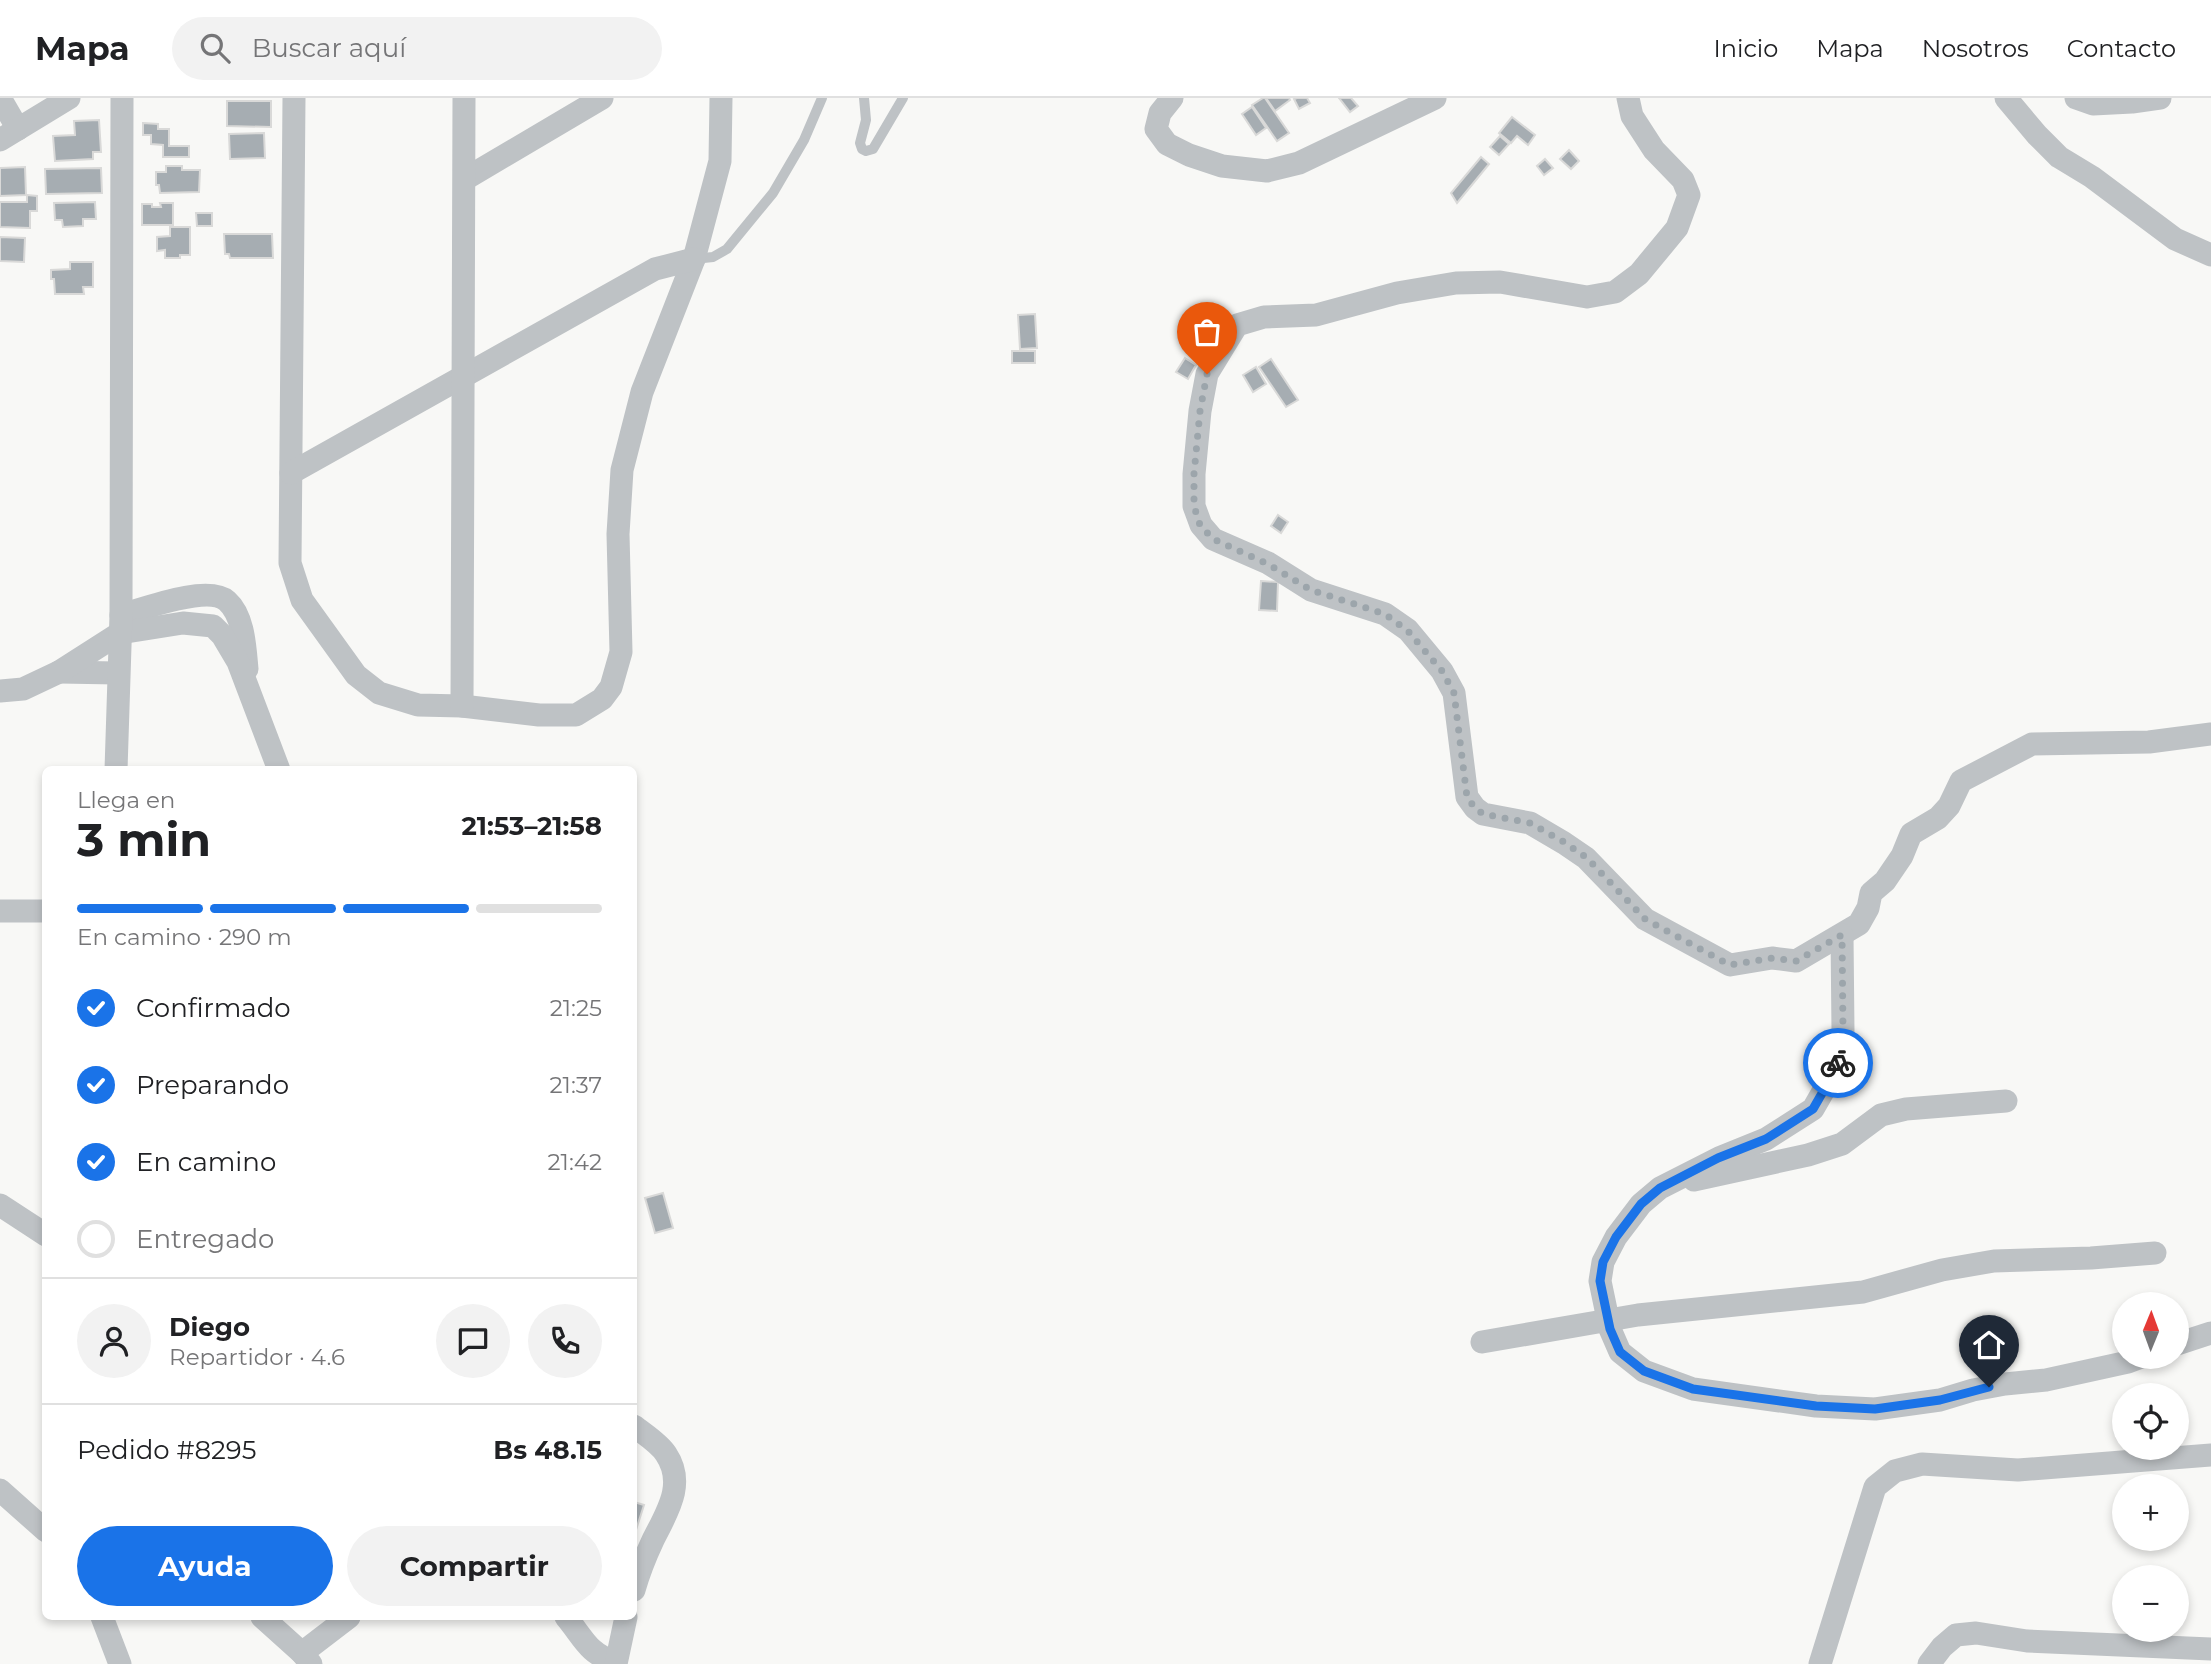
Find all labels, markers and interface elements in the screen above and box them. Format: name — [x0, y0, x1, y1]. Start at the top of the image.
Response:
search box — [172, 17, 662, 80]
text: Mapa — [35, 28, 130, 68]
icon: search — [196, 29, 234, 67]
text: Buscar aquí — [252, 32, 406, 64]
text: Inicio — [1713, 34, 1778, 63]
text: Mapa — [1816, 34, 1884, 63]
text: Nosotros — [1922, 34, 2029, 63]
text: Contacto — [2067, 34, 2176, 63]
pin — [1177, 302, 1237, 374]
icon: bag — [1188, 313, 1226, 351]
text: Llega en — [77, 786, 175, 814]
text: 21:53–21:58 — [461, 810, 602, 842]
text: 3 min — [77, 811, 211, 868]
text: En camino · 290 m — [77, 923, 292, 951]
icon: check — [77, 989, 115, 1027]
text: Confirmado — [136, 992, 291, 1024]
text: 21:25 — [550, 994, 602, 1022]
courier — [1803, 1028, 1873, 1098]
icon: bike — [1819, 1044, 1857, 1082]
icon: check — [77, 1066, 115, 1104]
text: Preparando — [136, 1069, 289, 1101]
text: 21:37 — [550, 1071, 602, 1099]
icon: check — [77, 1143, 115, 1181]
text: En camino — [136, 1146, 276, 1178]
text: 21:42 — [548, 1148, 602, 1176]
text: Entregado — [136, 1223, 274, 1255]
north arrow — [2112, 1292, 2189, 1368]
map controls — [2112, 1292, 2189, 1642]
button: person — [77, 1304, 151, 1378]
button: chat — [436, 1304, 510, 1378]
button: phone — [528, 1304, 602, 1378]
text: Diego — [169, 1311, 250, 1343]
pin — [1959, 1315, 2019, 1387]
icon: home — [1970, 1326, 2008, 1364]
text: Repartidor · 4.6 — [169, 1343, 345, 1371]
button: locate — [2112, 1383, 2189, 1460]
text: Pedido #8295 — [77, 1434, 256, 1466]
text: Bs 48.15 — [493, 1434, 602, 1466]
button: + — [2112, 1474, 2189, 1551]
button: Ayuda — [77, 1526, 333, 1606]
button: Compartir — [347, 1526, 602, 1606]
button: − — [2112, 1565, 2189, 1642]

